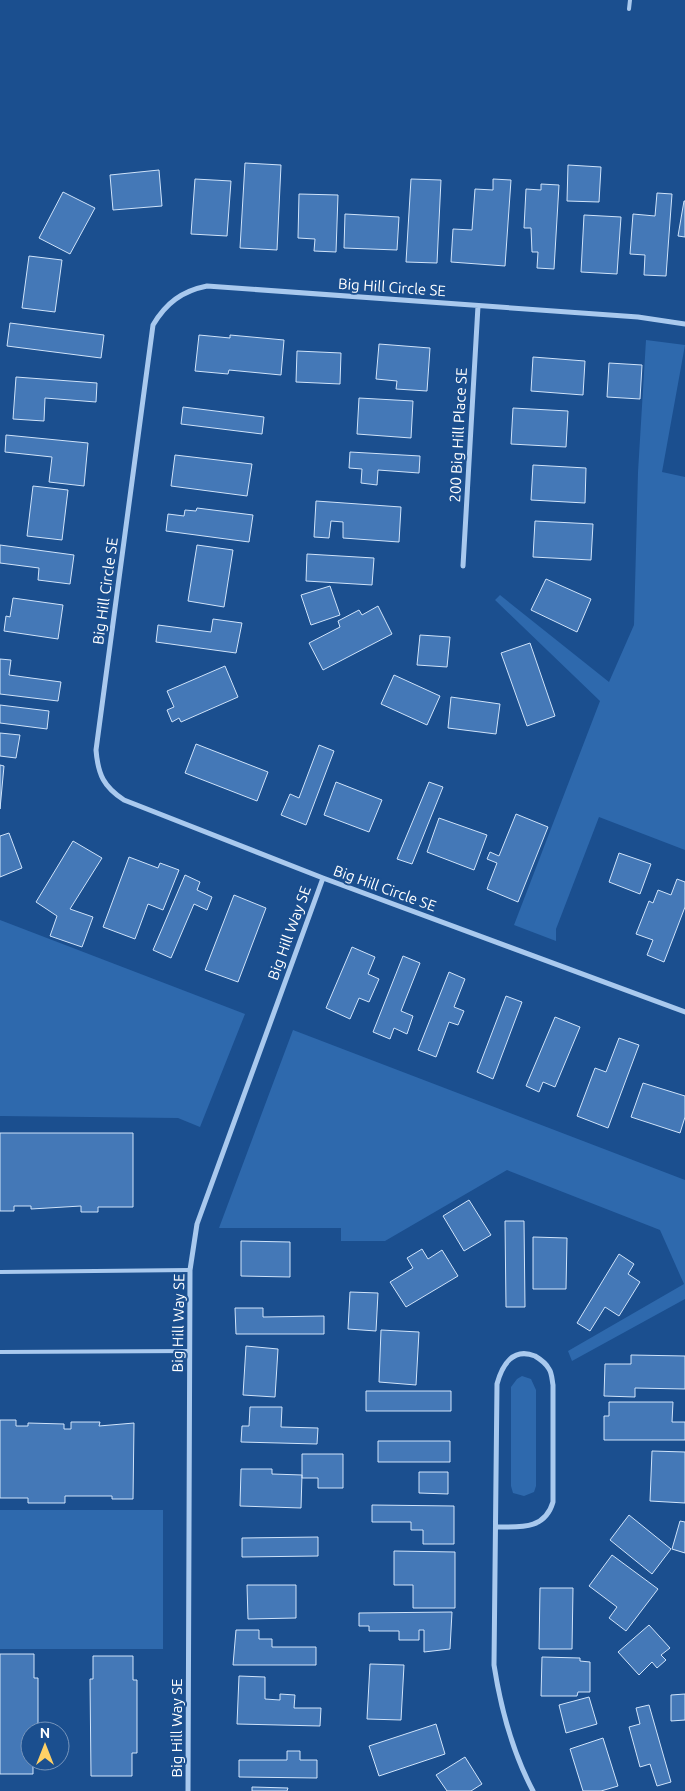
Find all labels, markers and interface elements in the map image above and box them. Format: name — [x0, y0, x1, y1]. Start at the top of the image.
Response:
street label: Big Hill Circle SE — [338, 275, 446, 299]
street label: 200 Big Hill Place SE — [446, 367, 470, 503]
street label: Big Hill Circle SE — [89, 536, 121, 646]
street label: Big Hill Circle SE — [331, 862, 439, 914]
street label: Big Hill Way SE — [264, 884, 314, 982]
street label: Big Hill Way SE — [169, 1273, 187, 1373]
street label: Big Hill Way SE — [168, 1679, 185, 1777]
north arrow — [20, 1721, 70, 1771]
text: N — [40, 1725, 50, 1741]

